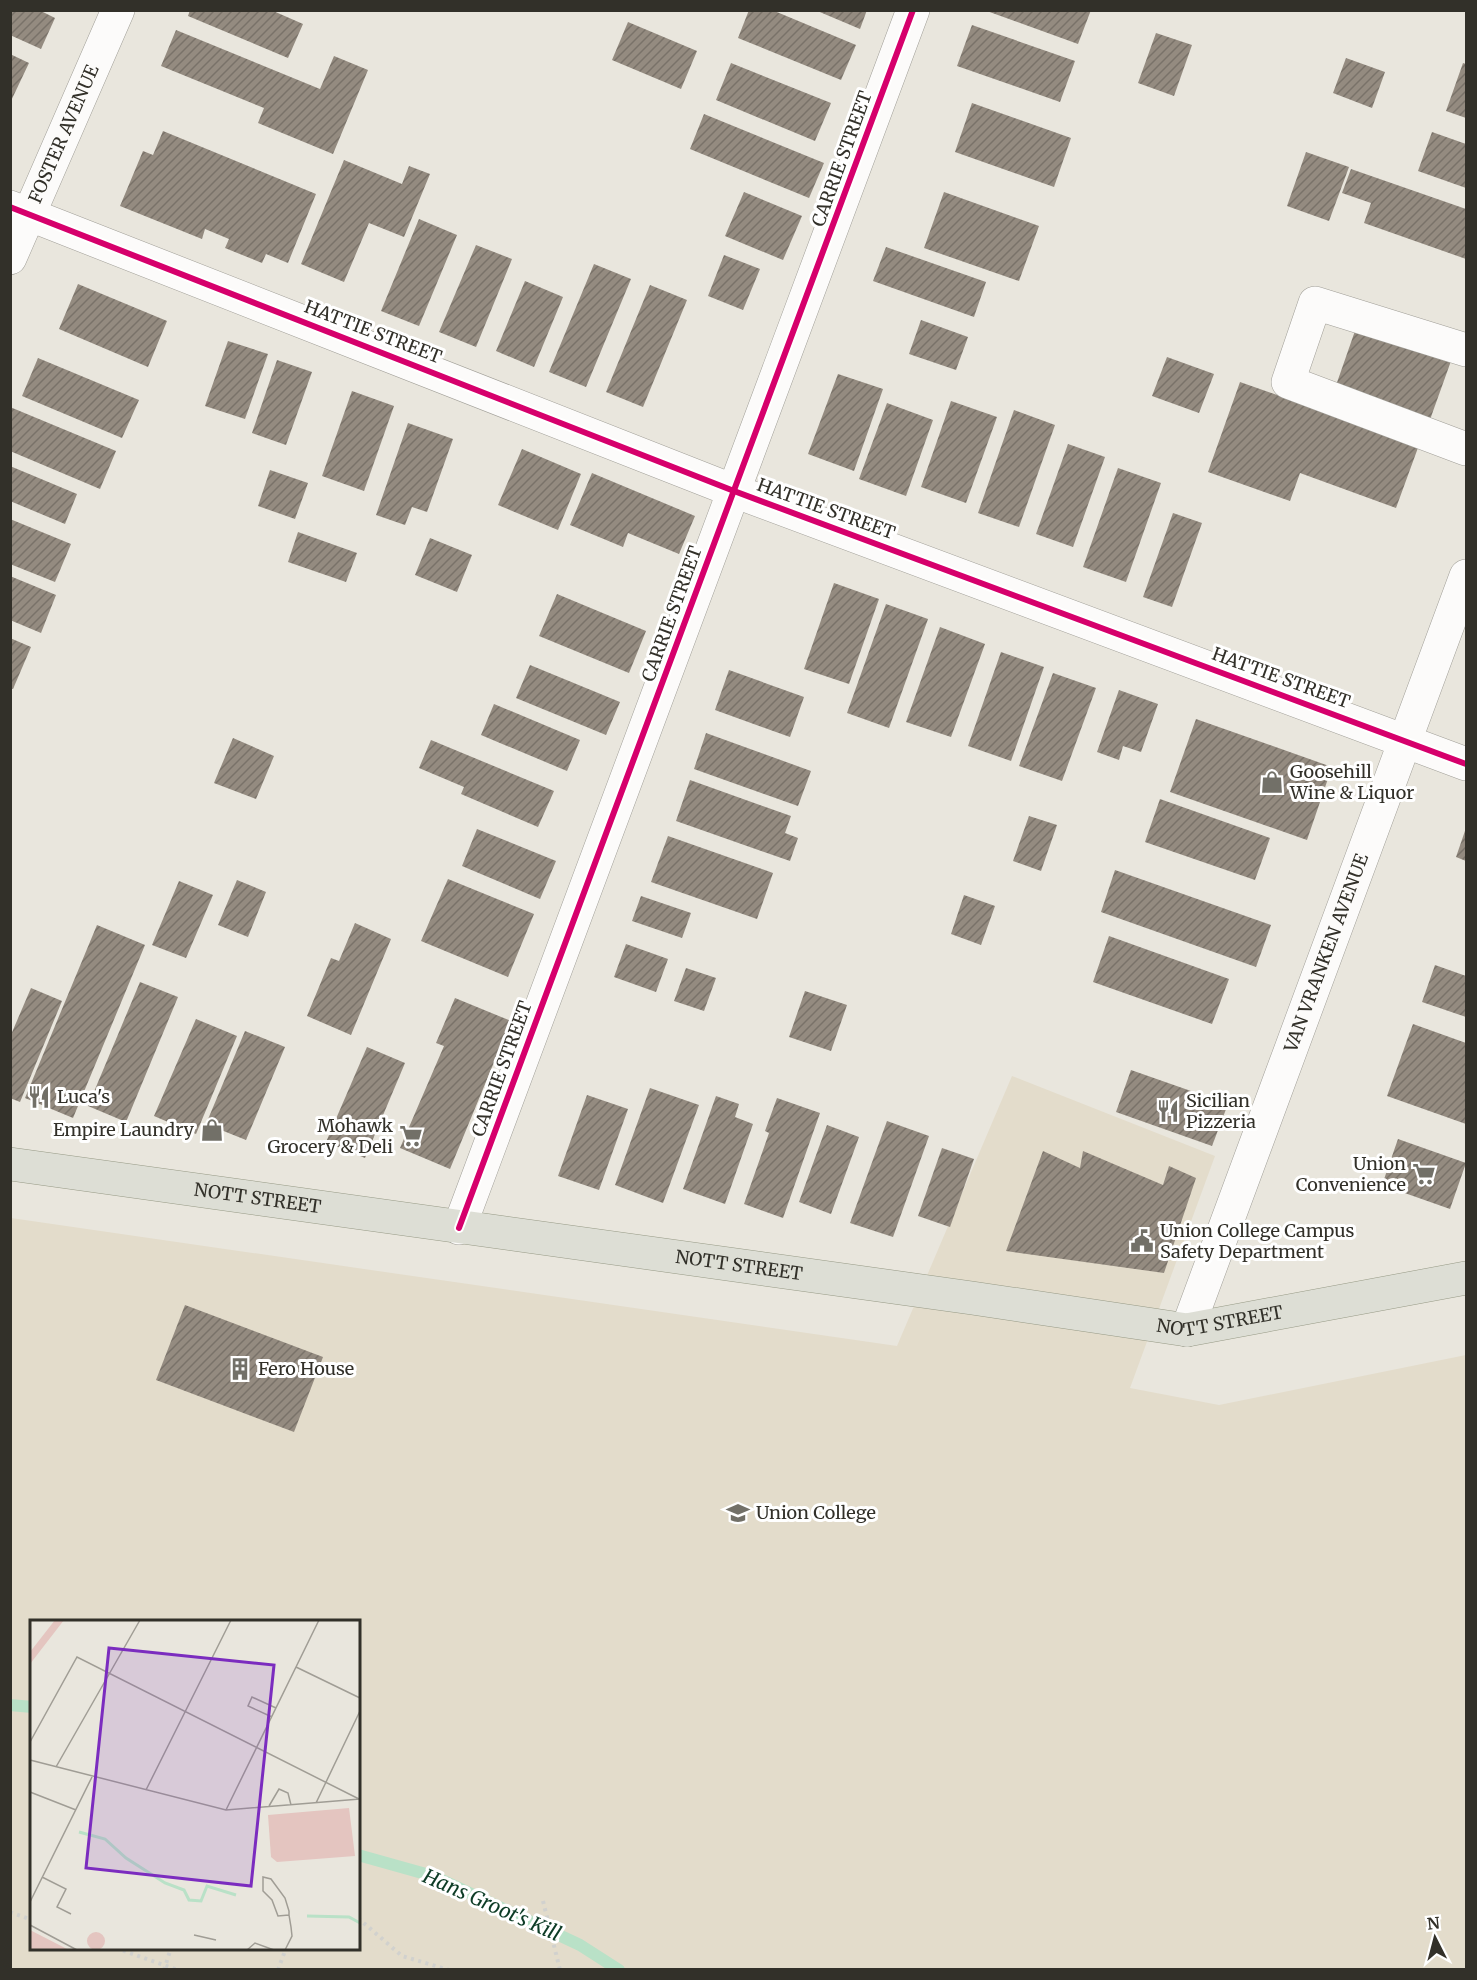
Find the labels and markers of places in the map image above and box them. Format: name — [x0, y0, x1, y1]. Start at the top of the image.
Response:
place label: Goosehill Wine & Liquor — [1289, 760, 1414, 804]
shop icon: Goosehill Wine & Liquor — [1259, 769, 1285, 795]
restaurant icon: Luca's — [26, 1084, 52, 1110]
place label: Luca's — [57, 1085, 110, 1108]
place label: Sicilian Pizzeria — [1186, 1089, 1256, 1133]
restaurant icon: Sicilian Pizzeria — [1155, 1098, 1181, 1124]
place label: Mohawk Grocery & Deli — [268, 1114, 394, 1158]
shop icon: Empire Laundry — [199, 1117, 225, 1143]
place label: Empire Laundry — [53, 1118, 195, 1141]
supermarket icon: Mohawk Grocery & Deli — [398, 1123, 424, 1149]
place label: Union Convenience — [1296, 1152, 1406, 1196]
supermarket icon: Union Convenience — [1411, 1161, 1437, 1187]
place label: Union College Campus Safety Department — [1160, 1219, 1355, 1263]
public building icon: Union College Campus Safety Department — [1129, 1228, 1155, 1254]
building icon: Fero House — [227, 1356, 253, 1382]
place label: Fero House — [258, 1357, 354, 1380]
school or university icon: Union College — [725, 1500, 751, 1526]
place label: Union College — [756, 1501, 876, 1524]

